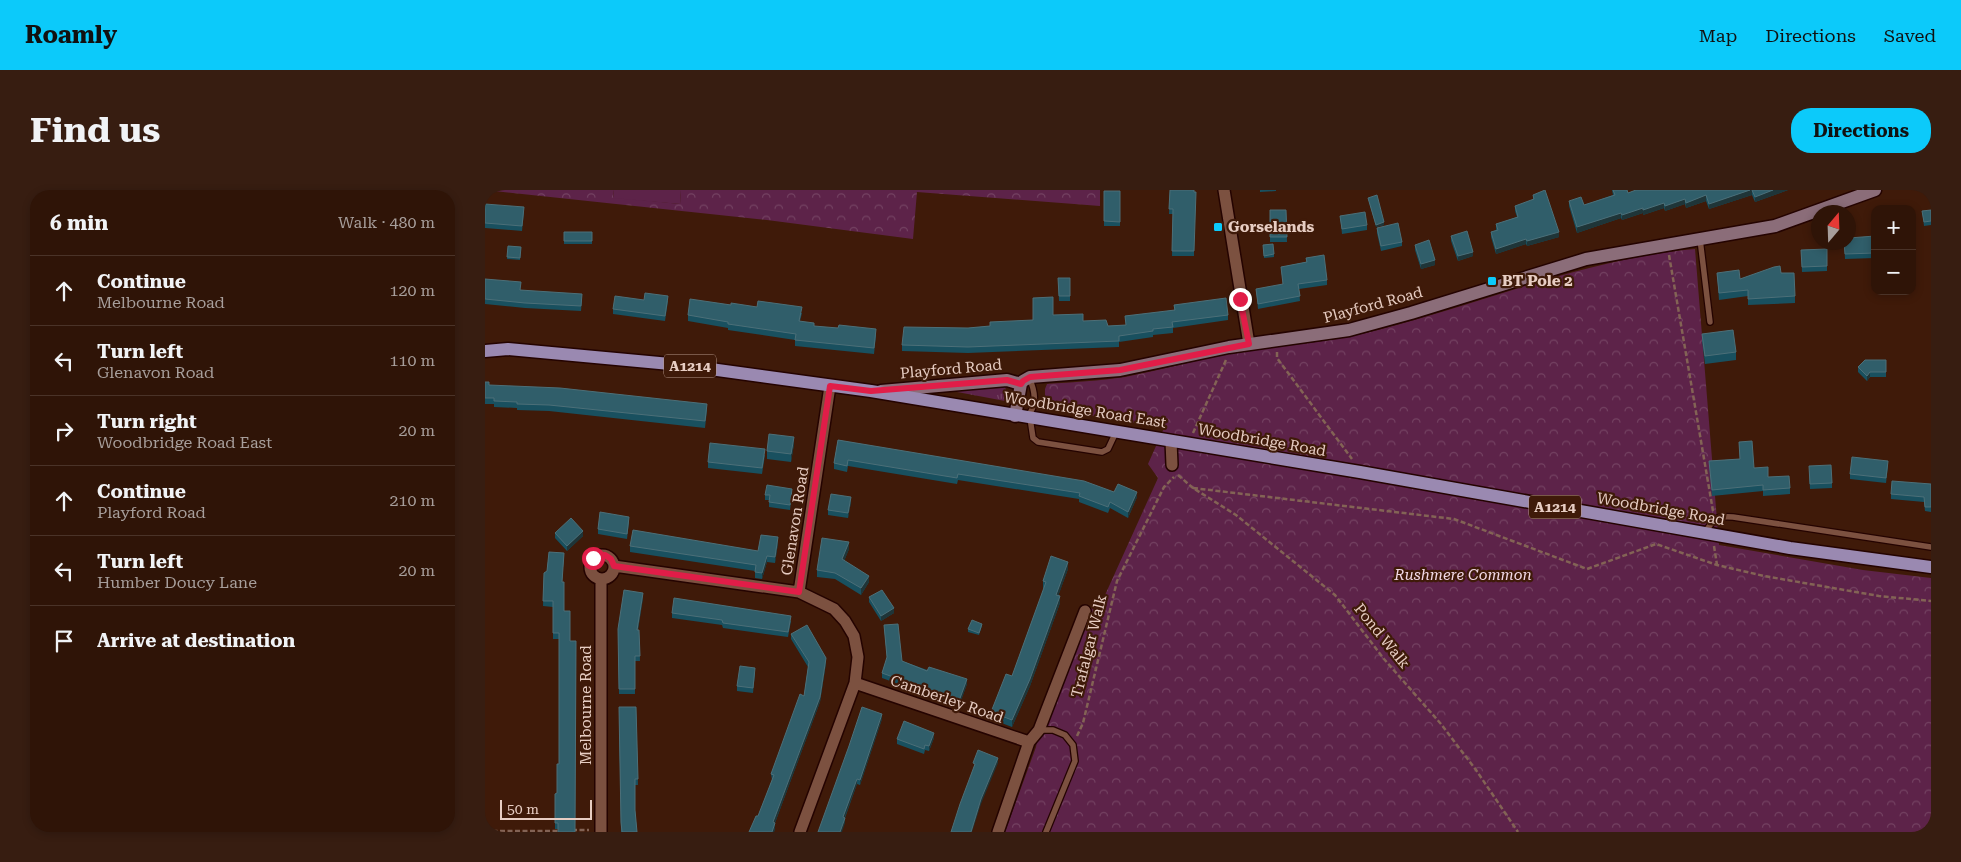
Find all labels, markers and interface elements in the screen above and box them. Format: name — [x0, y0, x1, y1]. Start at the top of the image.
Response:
text: Roamly — [25, 21, 117, 49]
text: Map — [1699, 25, 1737, 46]
text: Directions — [1765, 25, 1856, 46]
text: Saved — [1884, 25, 1936, 46]
button: Directions — [1791, 108, 1931, 153]
text: Find us — [30, 110, 160, 151]
north arrow — [1811, 205, 1856, 250]
map controls — [1871, 205, 1916, 295]
button: + — [1871, 205, 1916, 250]
text: 6 min — [50, 211, 108, 235]
text: Walk · 480 m — [338, 213, 435, 232]
place label: Gorselands — [1228, 218, 1315, 236]
marker: Gorselands — [1212, 221, 1224, 233]
button: − — [1871, 250, 1916, 295]
text: Continue — [97, 270, 186, 293]
place label: BT Pole 2 — [1502, 272, 1573, 290]
marker: BT Pole 2 — [1486, 275, 1498, 287]
icon: ahead — [50, 277, 78, 305]
text: 120 m — [389, 281, 435, 300]
street label: Playford Road — [1321, 283, 1425, 327]
route end — [1229, 288, 1252, 311]
text: Melbourne Road — [97, 293, 225, 312]
text: Turn left — [97, 340, 183, 363]
icon: left — [50, 347, 78, 375]
text: 110 m — [389, 351, 435, 370]
road number: A1214 — [664, 355, 716, 378]
street label: Playford Road — [899, 356, 1003, 382]
text: Glenavon Road — [97, 363, 214, 382]
street label: Woodbridge Road East — [1002, 388, 1168, 432]
text: Turn right — [97, 410, 197, 433]
icon: right — [50, 417, 78, 445]
street label: Woodbridge Road — [1196, 420, 1328, 460]
text: 20 m — [398, 421, 435, 440]
text: Woodbridge Road East — [97, 433, 272, 452]
street label: Glenavon Road — [778, 465, 813, 577]
text: Continue — [97, 480, 186, 503]
icon: ahead — [50, 487, 78, 515]
street label: Woodbridge Road — [1595, 489, 1727, 529]
text: 210 m — [389, 491, 435, 510]
road number: A1214 — [1529, 496, 1581, 518]
text: Playford Road — [97, 503, 206, 522]
route start — [582, 547, 605, 570]
text: Turn left — [97, 550, 183, 573]
icon: left — [50, 557, 78, 585]
text: 20 m — [398, 561, 435, 580]
park label: Rushmere Common — [1393, 566, 1532, 584]
text: Humber Doucy Lane — [97, 573, 257, 592]
street label: Trafalgar Walk — [1067, 592, 1111, 699]
street label: Pond Walk — [1350, 600, 1414, 673]
icon: arrive — [50, 627, 78, 655]
text: Arrive at destination — [97, 629, 295, 652]
street label: Melbourne Road — [577, 645, 595, 765]
street label: Camberley Road — [888, 671, 1006, 727]
scale bar — [500, 797, 593, 820]
text: 50 m — [507, 801, 539, 817]

